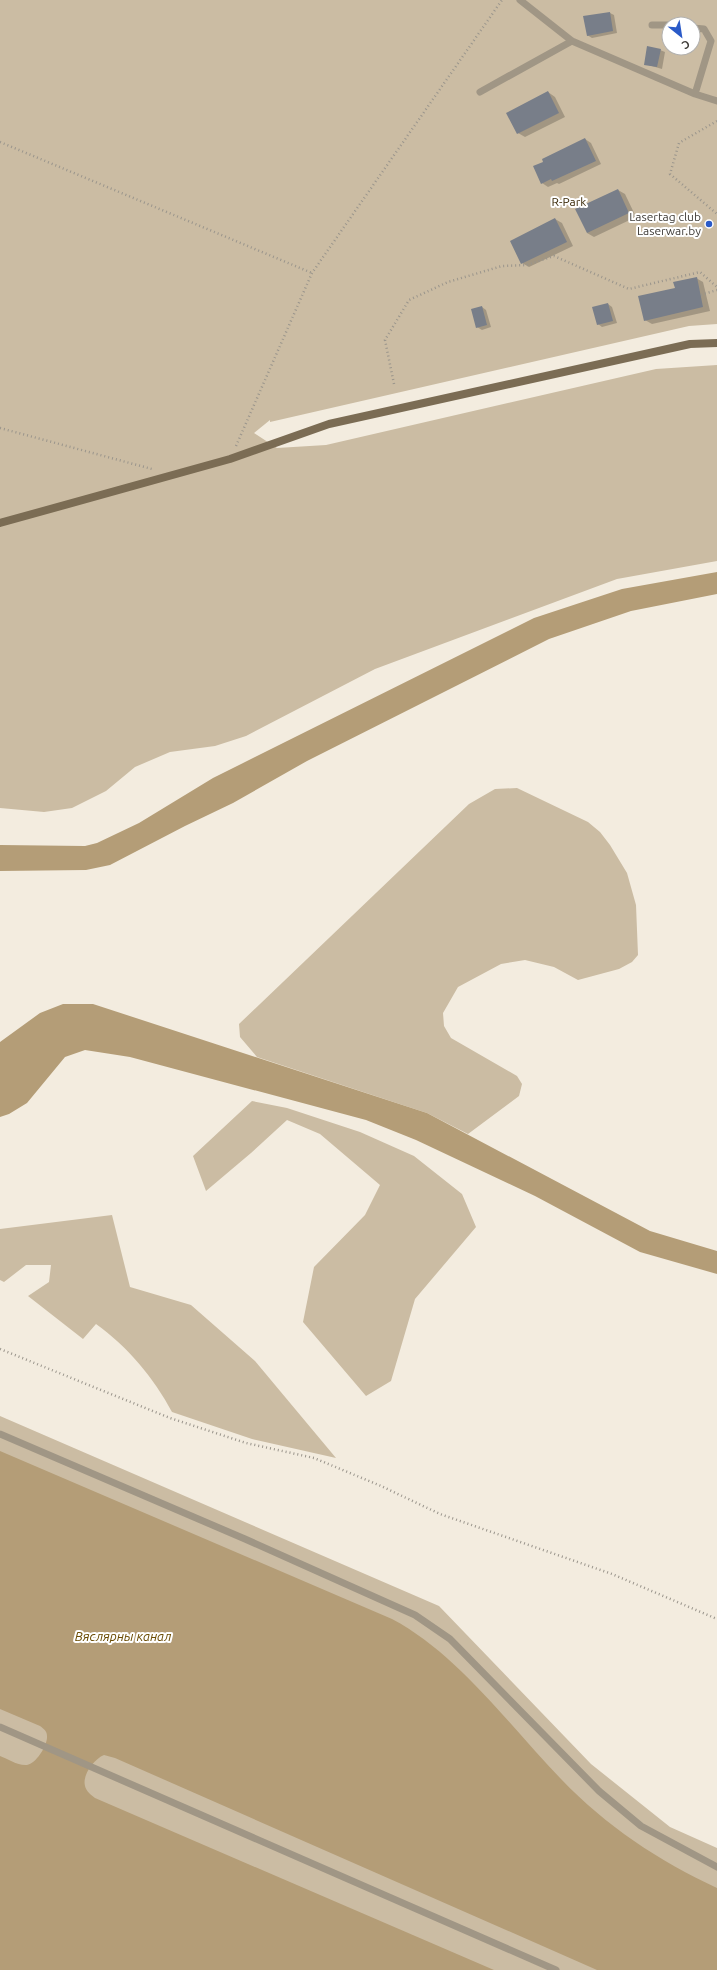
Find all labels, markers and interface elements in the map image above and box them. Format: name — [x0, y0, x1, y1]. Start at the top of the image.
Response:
north arrow — [661, 16, 701, 56]
text: С — [680, 38, 692, 52]
park label: R-Park — [552, 195, 586, 208]
place label: Lasertag club Laserwar.by — [629, 210, 701, 237]
marker: Lasertag club Laserwar.by — [704, 219, 714, 229]
water label: Вяслярны канал — [75, 1629, 171, 1643]

